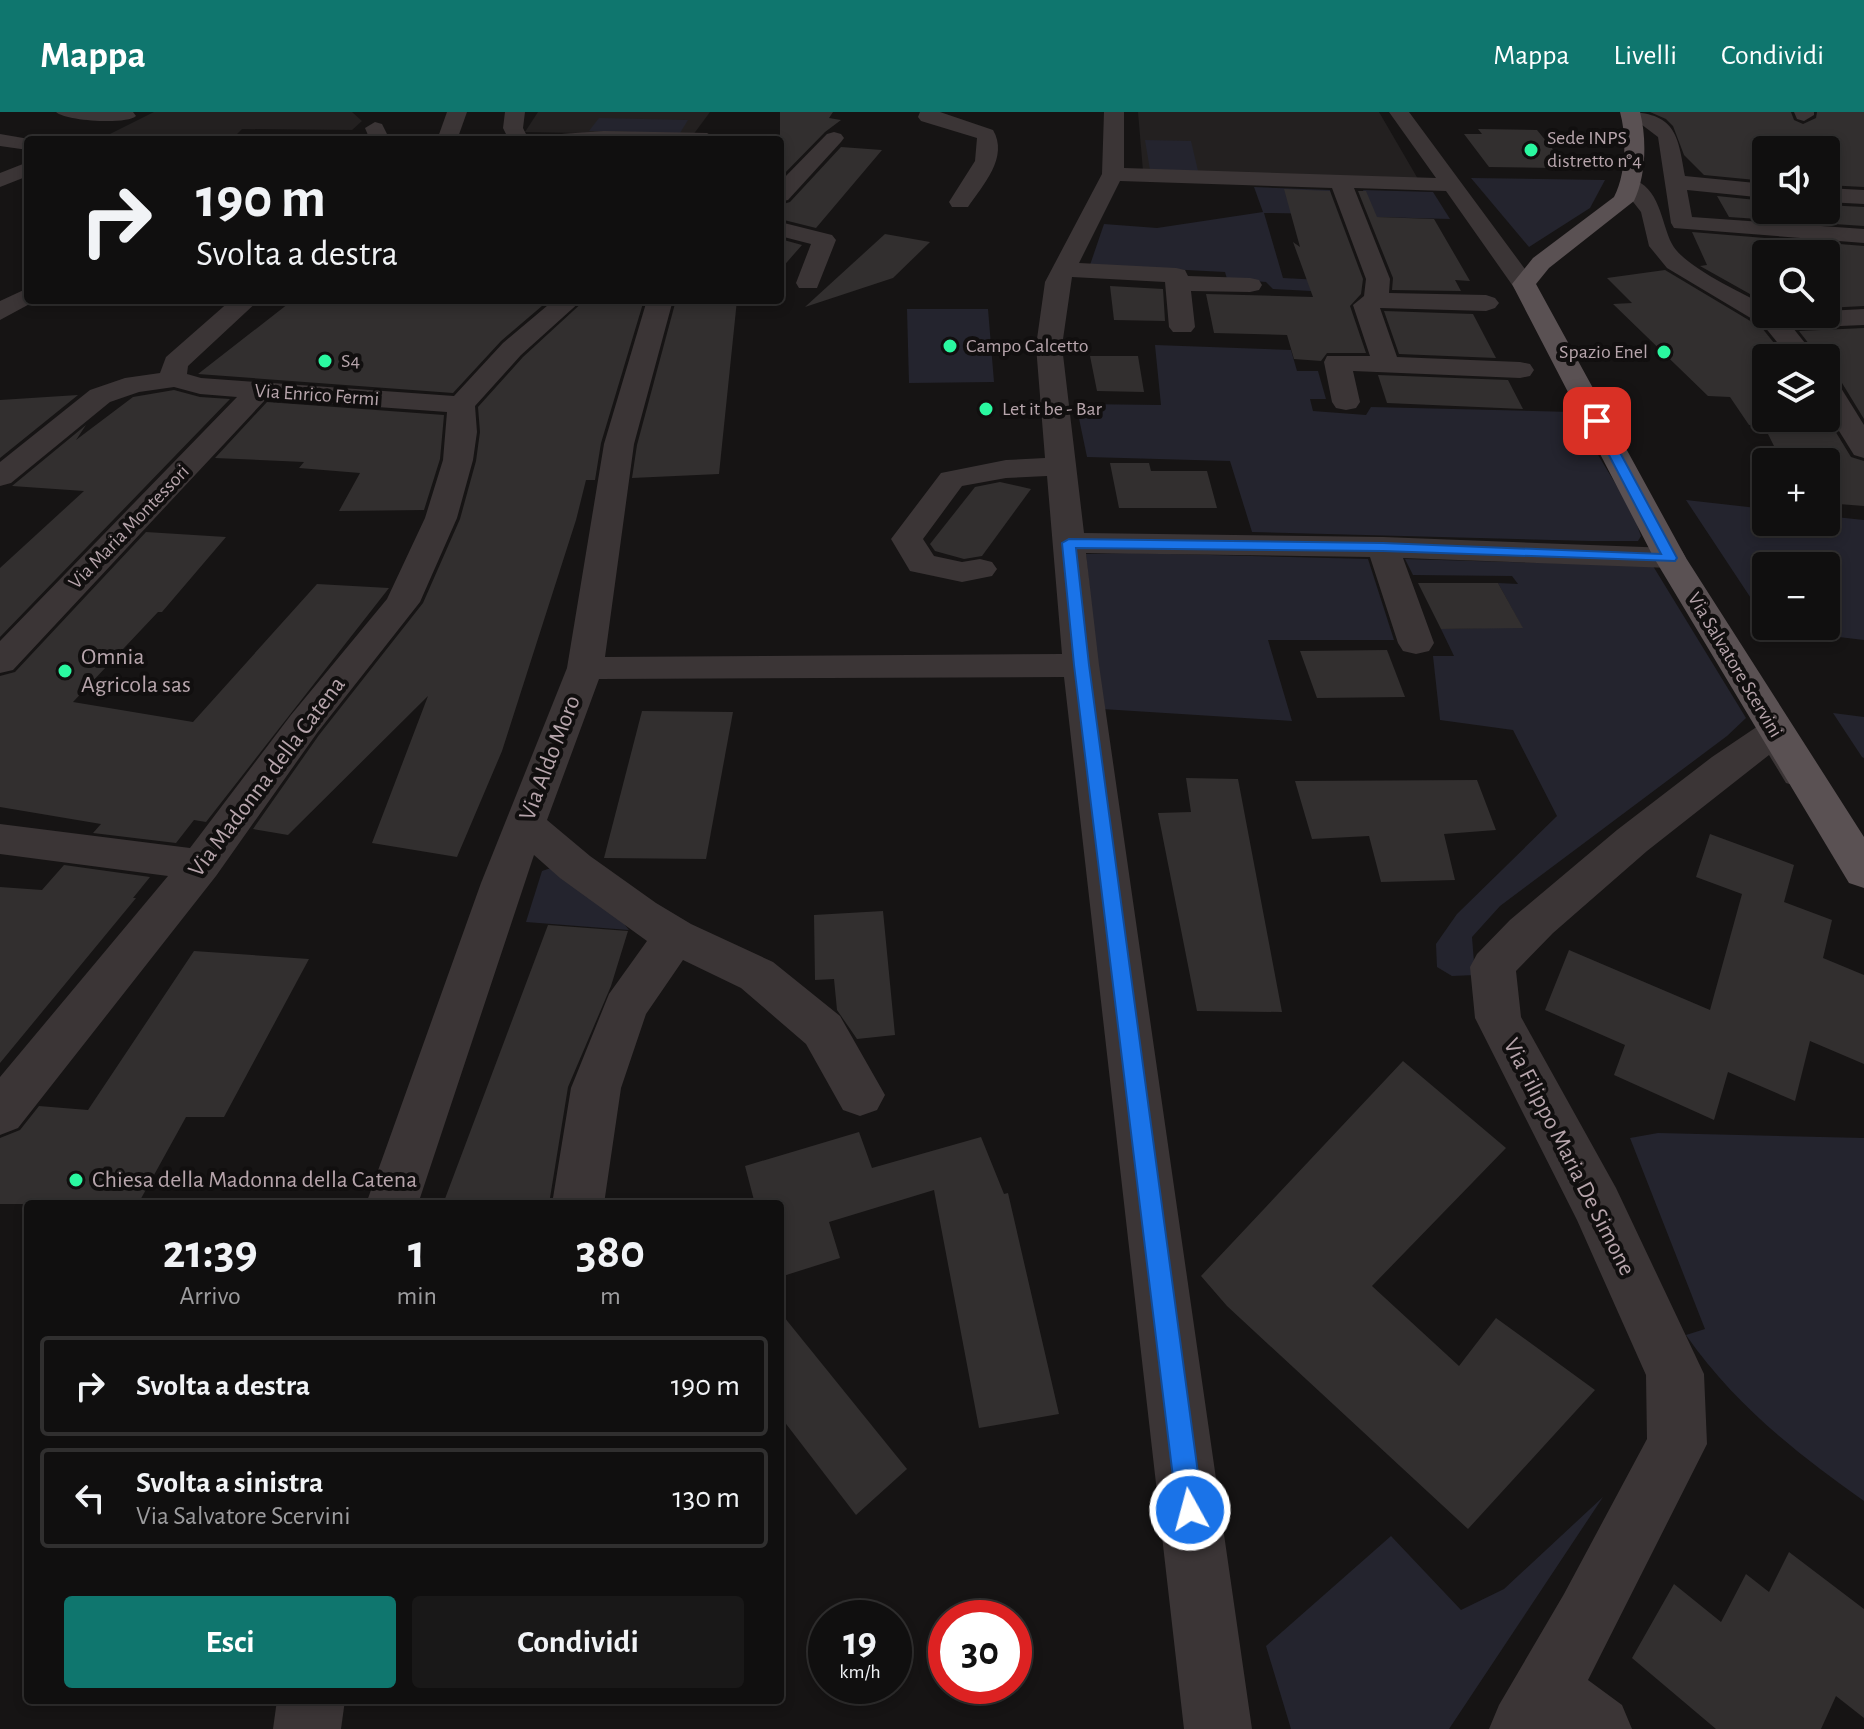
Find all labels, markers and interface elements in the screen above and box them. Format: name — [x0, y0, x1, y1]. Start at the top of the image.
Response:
text: Mappa — [40, 37, 146, 75]
text: Mappa — [1493, 42, 1570, 70]
text: Livelli — [1614, 42, 1677, 70]
text: Condividi — [1721, 42, 1824, 70]
place label: Sede INPS distretto n°4 — [1547, 128, 1642, 171]
map controls — [1752, 136, 1840, 640]
button: sound — [1752, 136, 1840, 224]
marker: Sede INPS distretto n°4 — [1522, 141, 1540, 159]
icon: right — [64, 168, 168, 272]
text: 190 m — [196, 171, 326, 227]
text: Svolta a destra — [196, 236, 398, 272]
button: search — [1752, 240, 1840, 328]
place label: Campo Calcetto — [966, 336, 1089, 356]
marker: Campo Calcetto — [941, 337, 959, 355]
place label: Spazio Enel — [1559, 342, 1648, 362]
marker: Spazio Enel — [1655, 343, 1673, 361]
button: layers — [1752, 344, 1840, 432]
place label: S4 — [341, 351, 360, 371]
marker: S4 — [316, 352, 334, 370]
street label: Via Enrico Fermi — [254, 381, 380, 409]
pin — [1563, 387, 1631, 455]
place label: Let it be - Bar — [1002, 399, 1102, 419]
icon: arrive — [1575, 399, 1619, 443]
marker: Let it be - Bar — [977, 400, 995, 418]
button: + — [1752, 448, 1840, 536]
street label: Via Maria Montessori — [65, 461, 193, 593]
button: − — [1752, 552, 1840, 640]
street label: Via Salvatore Scervini — [1684, 589, 1786, 741]
place label: Omnia Agricola sas — [81, 645, 191, 697]
marker: Omnia Agricola sas — [56, 662, 74, 680]
street label: Via Madonna della Catena — [184, 673, 350, 881]
street label: Via Aldo Moro — [515, 692, 585, 824]
street label: Via Filippo Maria De Simone — [1499, 1035, 1639, 1279]
place label: Chiesa della Madonna della Catena — [92, 1168, 417, 1192]
marker: Chiesa della Madonna della Catena — [67, 1171, 85, 1189]
text: 21:39 — [163, 1229, 258, 1277]
text: 1 — [408, 1229, 425, 1277]
text: 380 — [576, 1229, 645, 1277]
text: Arrivo — [180, 1283, 241, 1309]
text: min — [396, 1283, 437, 1309]
text: m — [600, 1283, 621, 1309]
icon: right — [68, 1364, 112, 1408]
text: Svolta a destra — [136, 1371, 310, 1401]
text: 190 m — [671, 1371, 740, 1401]
text: Svolta a sinistra — [136, 1468, 323, 1498]
position arrow — [1148, 1468, 1232, 1552]
icon: left — [68, 1476, 112, 1520]
text: 130 m — [673, 1483, 740, 1513]
text: Via Salvatore Scervini — [136, 1503, 351, 1529]
button: Esci — [64, 1596, 396, 1688]
button: Condividi — [412, 1596, 744, 1688]
speed limit sign: 30 — [928, 1600, 1032, 1704]
text: 19 — [843, 1622, 877, 1662]
text: km/h — [839, 1662, 881, 1682]

